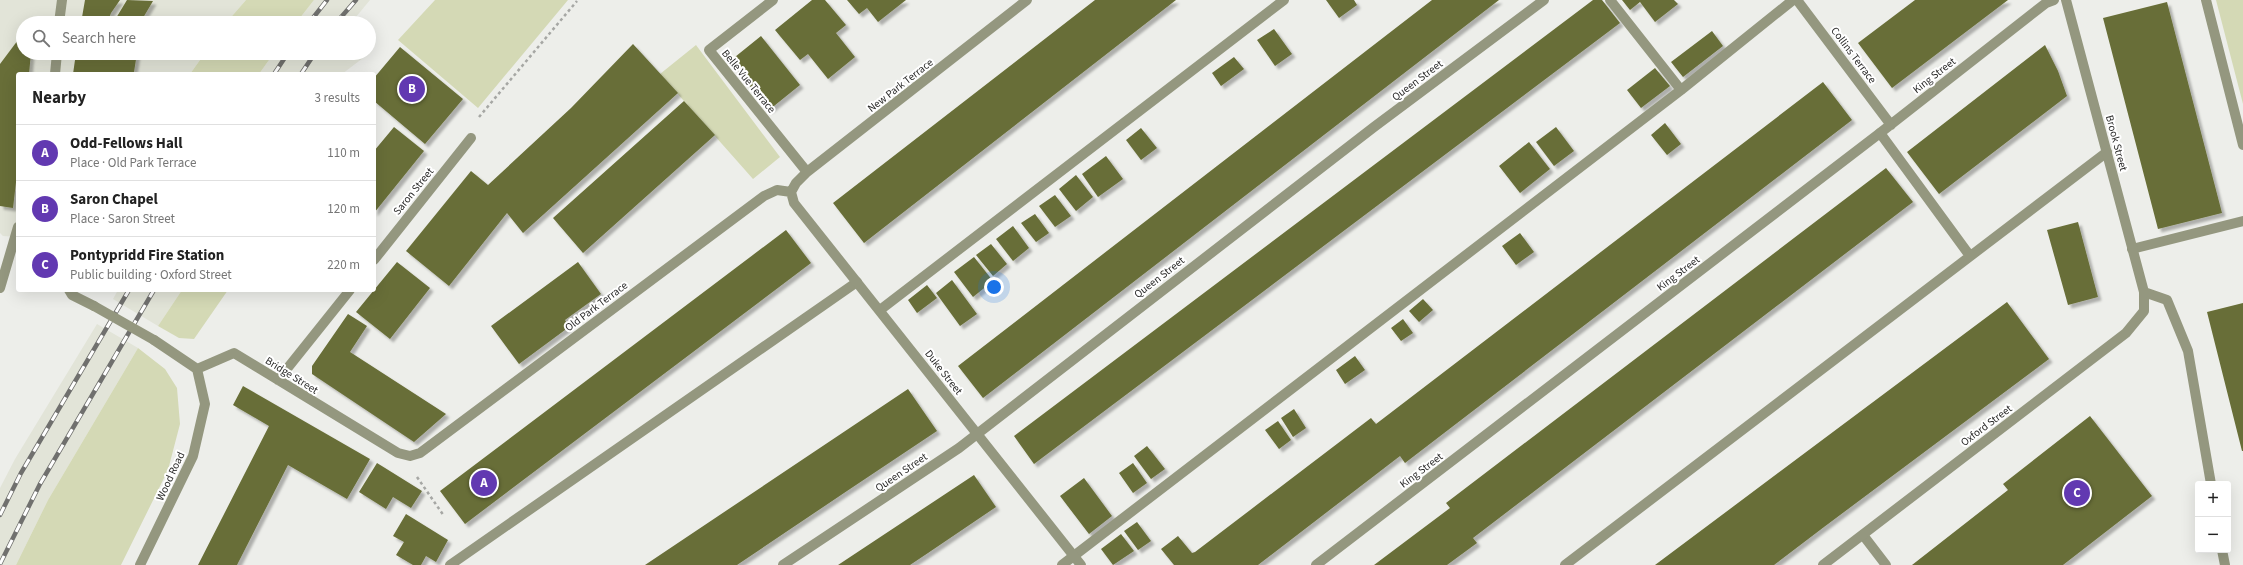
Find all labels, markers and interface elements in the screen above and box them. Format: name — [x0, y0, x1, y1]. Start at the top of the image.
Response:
search box — [16, 16, 376, 60]
street label: Collins Terrace — [1827, 24, 1880, 87]
icon: search — [30, 27, 52, 49]
text: Search here — [62, 28, 136, 49]
street label: Belle Vue Terrace — [718, 46, 779, 117]
street label: King Street — [1910, 54, 1959, 97]
street label: New Park Terrace — [864, 55, 937, 116]
street label: Queen Street — [1389, 56, 1446, 104]
pin: B — [399, 74, 425, 104]
text: Nearby — [32, 86, 86, 110]
text: 3 results — [315, 89, 360, 107]
street label: Brook Street — [2102, 114, 2131, 173]
text: Odd-Fellows Hall — [70, 133, 182, 154]
text: A — [41, 144, 49, 162]
text: 110 m — [327, 144, 360, 162]
text: Place · Old Park Terrace — [70, 154, 196, 172]
street label: Saron Street — [390, 164, 437, 218]
text: Saron Chapel — [70, 189, 158, 210]
text: B — [41, 200, 49, 218]
text: 120 m — [327, 200, 360, 218]
text: Place · Saron Street — [70, 210, 175, 228]
text: Pontypridd Fire Station — [70, 245, 224, 266]
street label: King Street — [1654, 252, 1703, 295]
street label: Queen Street — [1131, 253, 1188, 302]
text: C — [41, 256, 49, 274]
text: 220 m — [327, 256, 360, 274]
text: Public building · Oxford Street — [70, 266, 232, 284]
your location — [984, 277, 1004, 297]
street label: Old Park Terrace — [562, 278, 631, 335]
street label: Duke Street — [921, 347, 966, 398]
street label: Bridge Street — [262, 353, 321, 398]
street label: Oxford Street — [1958, 401, 2015, 450]
street label: Wood Road — [153, 449, 188, 503]
street label: Queen Street — [872, 449, 931, 495]
street label: King Street — [1397, 449, 1446, 492]
pin: A — [471, 468, 497, 498]
pin: C — [2064, 478, 2090, 508]
map controls — [2195, 481, 2231, 553]
button: + — [2195, 481, 2231, 517]
button: − — [2195, 517, 2231, 553]

